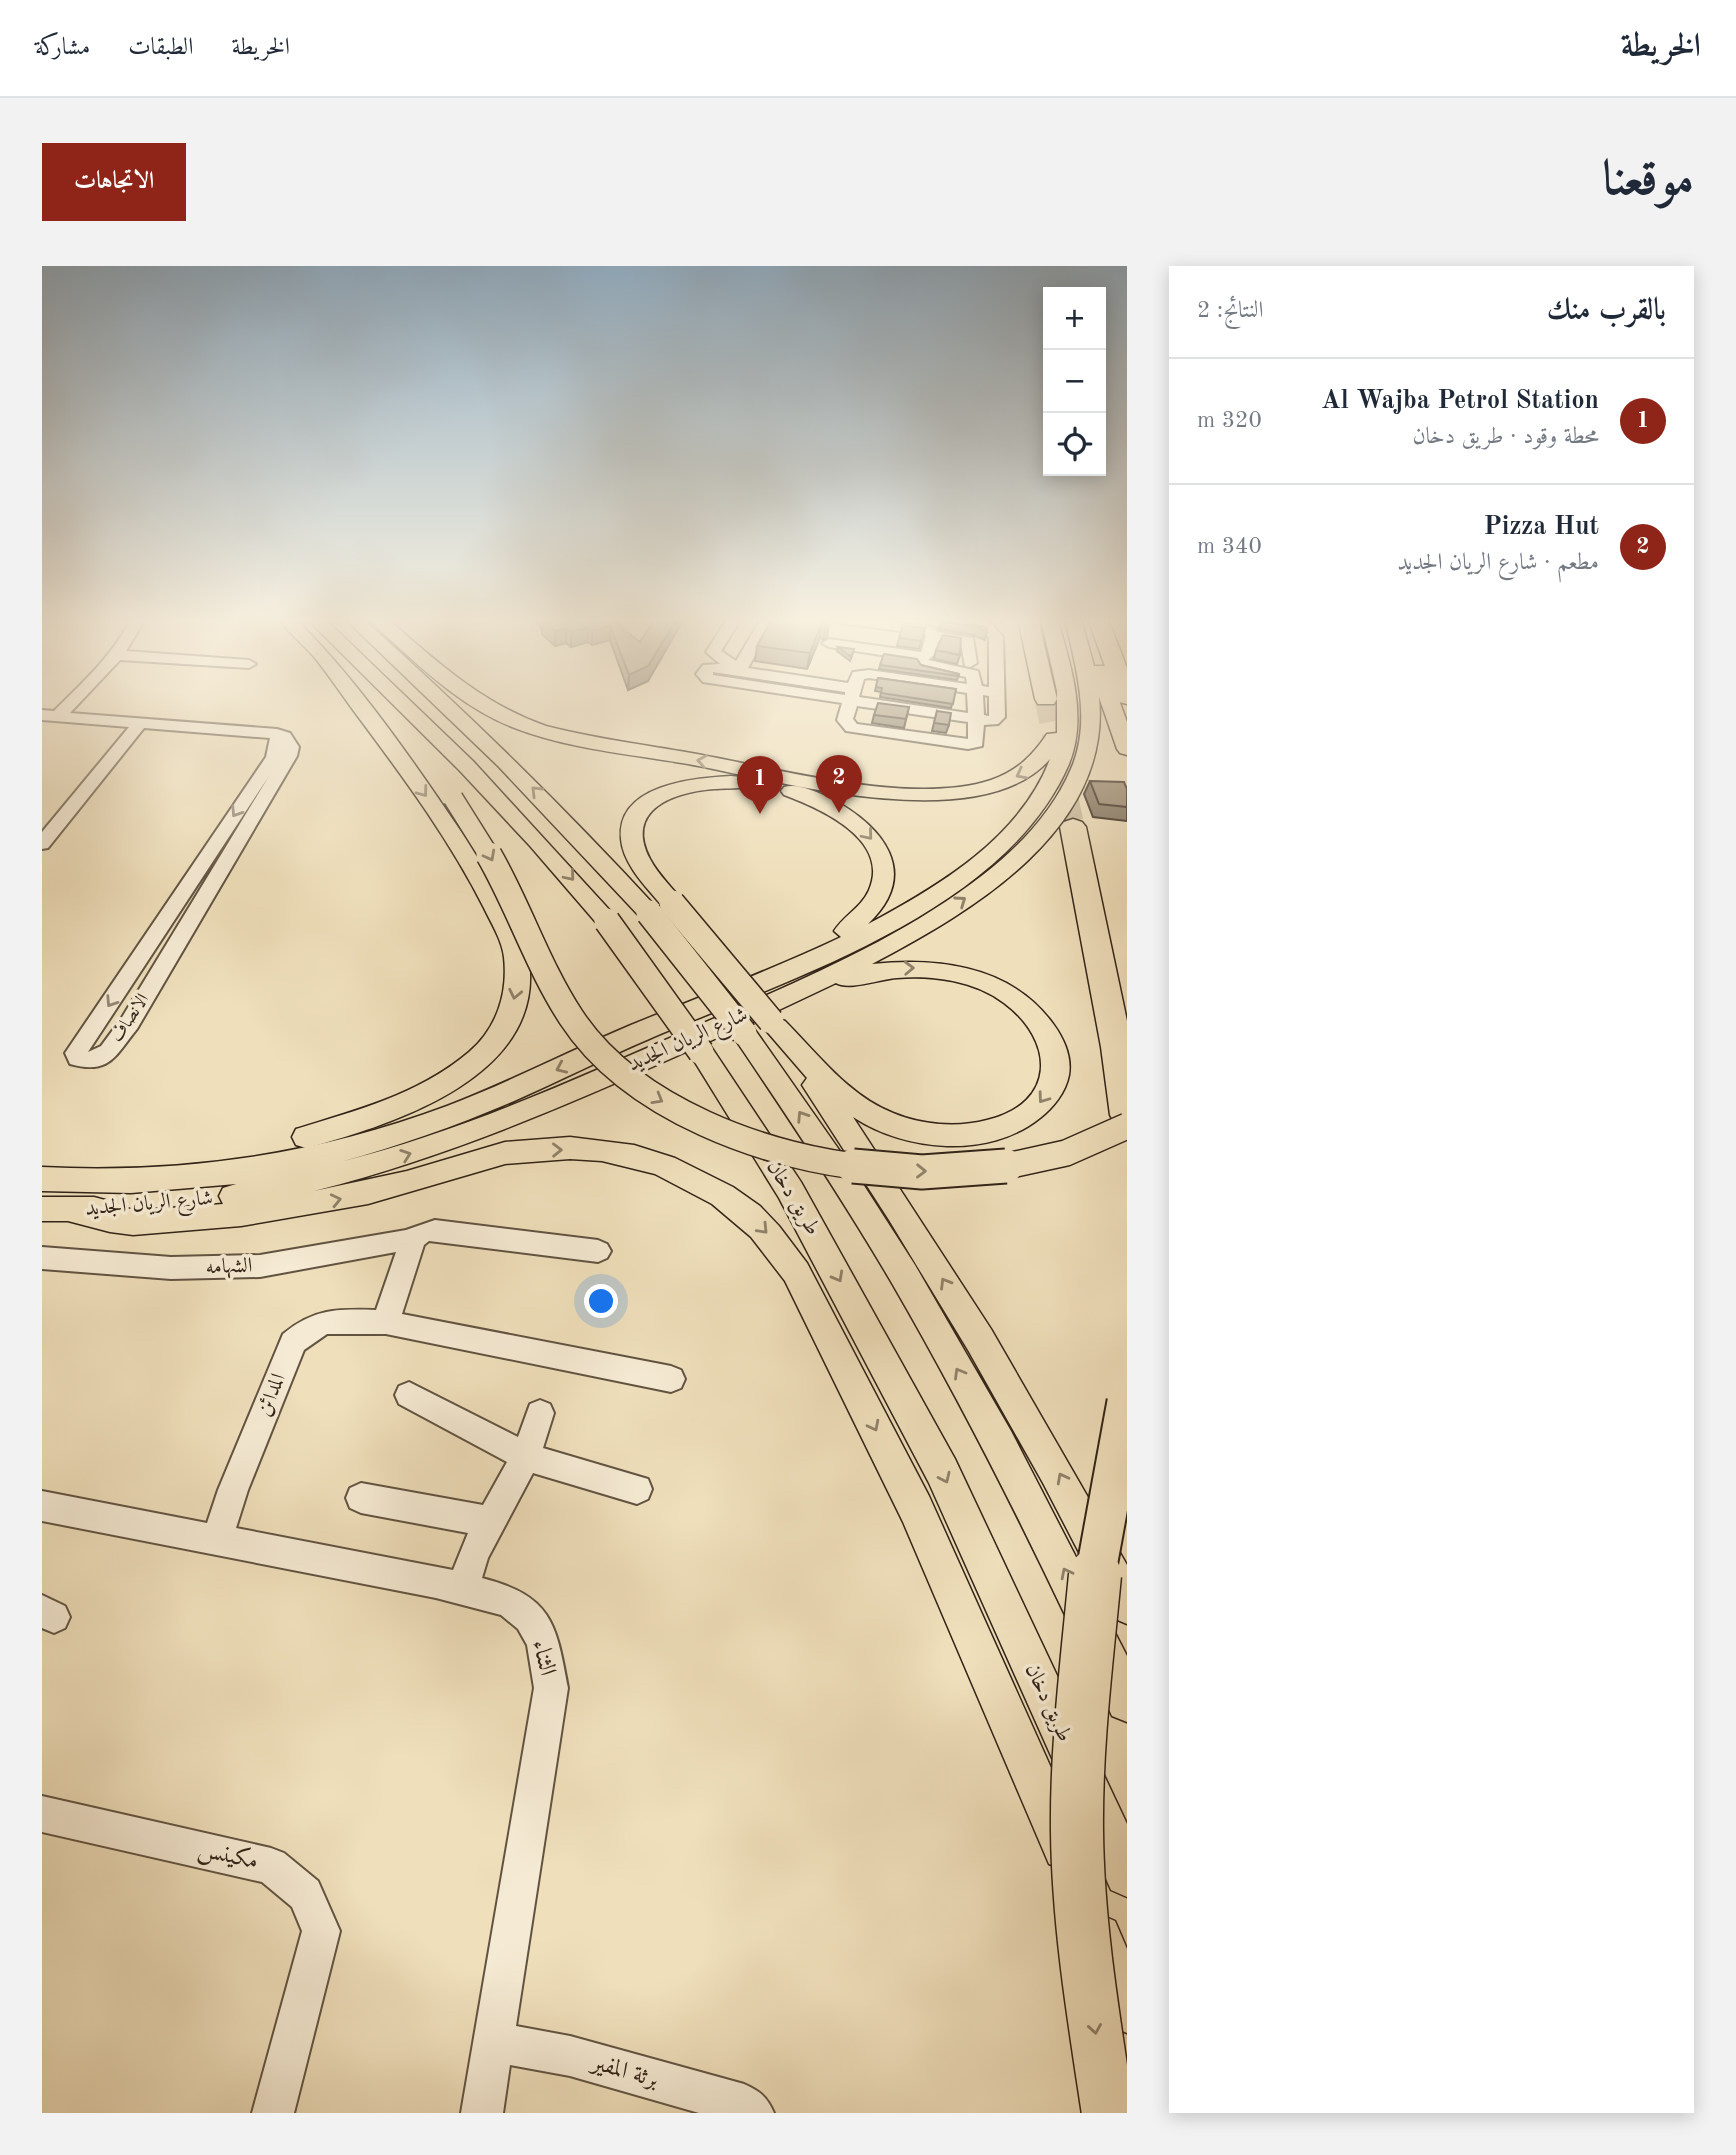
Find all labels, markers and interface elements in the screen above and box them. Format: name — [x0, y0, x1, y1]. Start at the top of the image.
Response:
text: الخريطة — [1621, 31, 1701, 64]
text: مشاركة — [35, 36, 90, 60]
text: الطبقات — [128, 36, 194, 60]
text: الخريطة — [232, 36, 290, 60]
button: الاتجاهات — [42, 143, 186, 221]
text: موقعنا — [1602, 157, 1694, 206]
map controls — [1043, 287, 1106, 476]
button: + — [1043, 287, 1106, 350]
text: بالقرب منك — [1547, 296, 1666, 326]
text: النتائج: 2 — [1197, 299, 1264, 322]
button: − — [1043, 350, 1106, 413]
text: Al Wajba Petrol Station — [1321, 388, 1599, 414]
text: 320 m — [1197, 409, 1262, 432]
text: 1 — [1636, 409, 1650, 432]
button: locate — [1043, 413, 1106, 476]
text: محطة وقود · طريق دخان — [1412, 425, 1599, 448]
text: Pizza Hut — [1483, 514, 1599, 540]
text: 340 m — [1197, 535, 1262, 558]
text: 2 — [1636, 535, 1650, 558]
text: مطعم · شارع الريان الجديد — [1397, 551, 1599, 574]
one-way arrow — [696, 754, 708, 769]
pin: 2 — [816, 755, 862, 813]
pin: 1 — [737, 756, 783, 814]
one-way arrow — [1016, 766, 1029, 779]
one-way arrow — [415, 784, 427, 797]
one-way arrow — [531, 786, 544, 799]
one-way arrow — [232, 804, 244, 817]
one-way arrow — [859, 828, 872, 840]
one-way arrow — [482, 849, 495, 861]
one-way arrow — [562, 867, 574, 880]
one-way arrow — [953, 897, 966, 909]
one-way arrow — [904, 960, 915, 975]
one-way arrow — [509, 987, 524, 999]
street label: الانصاف — [108, 991, 152, 1045]
one-way arrow — [106, 995, 119, 1008]
street label: شارع الريان الجديد — [625, 1003, 753, 1081]
one-way arrow — [556, 1060, 568, 1074]
one-way arrow — [650, 1090, 663, 1103]
one-way arrow — [1039, 1090, 1051, 1102]
one-way arrow — [798, 1111, 810, 1124]
one-way arrow — [552, 1142, 563, 1157]
one-way arrow — [400, 1149, 412, 1163]
street label: طريق دخان — [762, 1157, 823, 1240]
one-way arrow — [916, 1163, 927, 1179]
street label: شارع الريان الجديد — [84, 1187, 214, 1226]
one-way arrow — [330, 1193, 342, 1208]
one-way arrow — [754, 1220, 767, 1233]
street label: الشهامه — [205, 1256, 253, 1280]
one-way arrow — [830, 1270, 843, 1283]
one-way arrow — [940, 1278, 953, 1291]
your location — [584, 1284, 618, 1318]
one-way arrow — [954, 1367, 967, 1380]
street label: المدائن — [254, 1371, 290, 1419]
one-way arrow — [866, 1419, 880, 1431]
one-way arrow — [937, 1471, 951, 1483]
one-way arrow — [1056, 1473, 1070, 1486]
one-way arrow — [1061, 1568, 1075, 1580]
street label: الثناء — [527, 1638, 559, 1678]
street label: طريق دخان — [1020, 1661, 1075, 1746]
street label: مكينس — [195, 1835, 261, 1877]
one-way arrow — [1088, 2024, 1103, 2035]
street label: برثة المفير — [586, 2050, 661, 2093]

